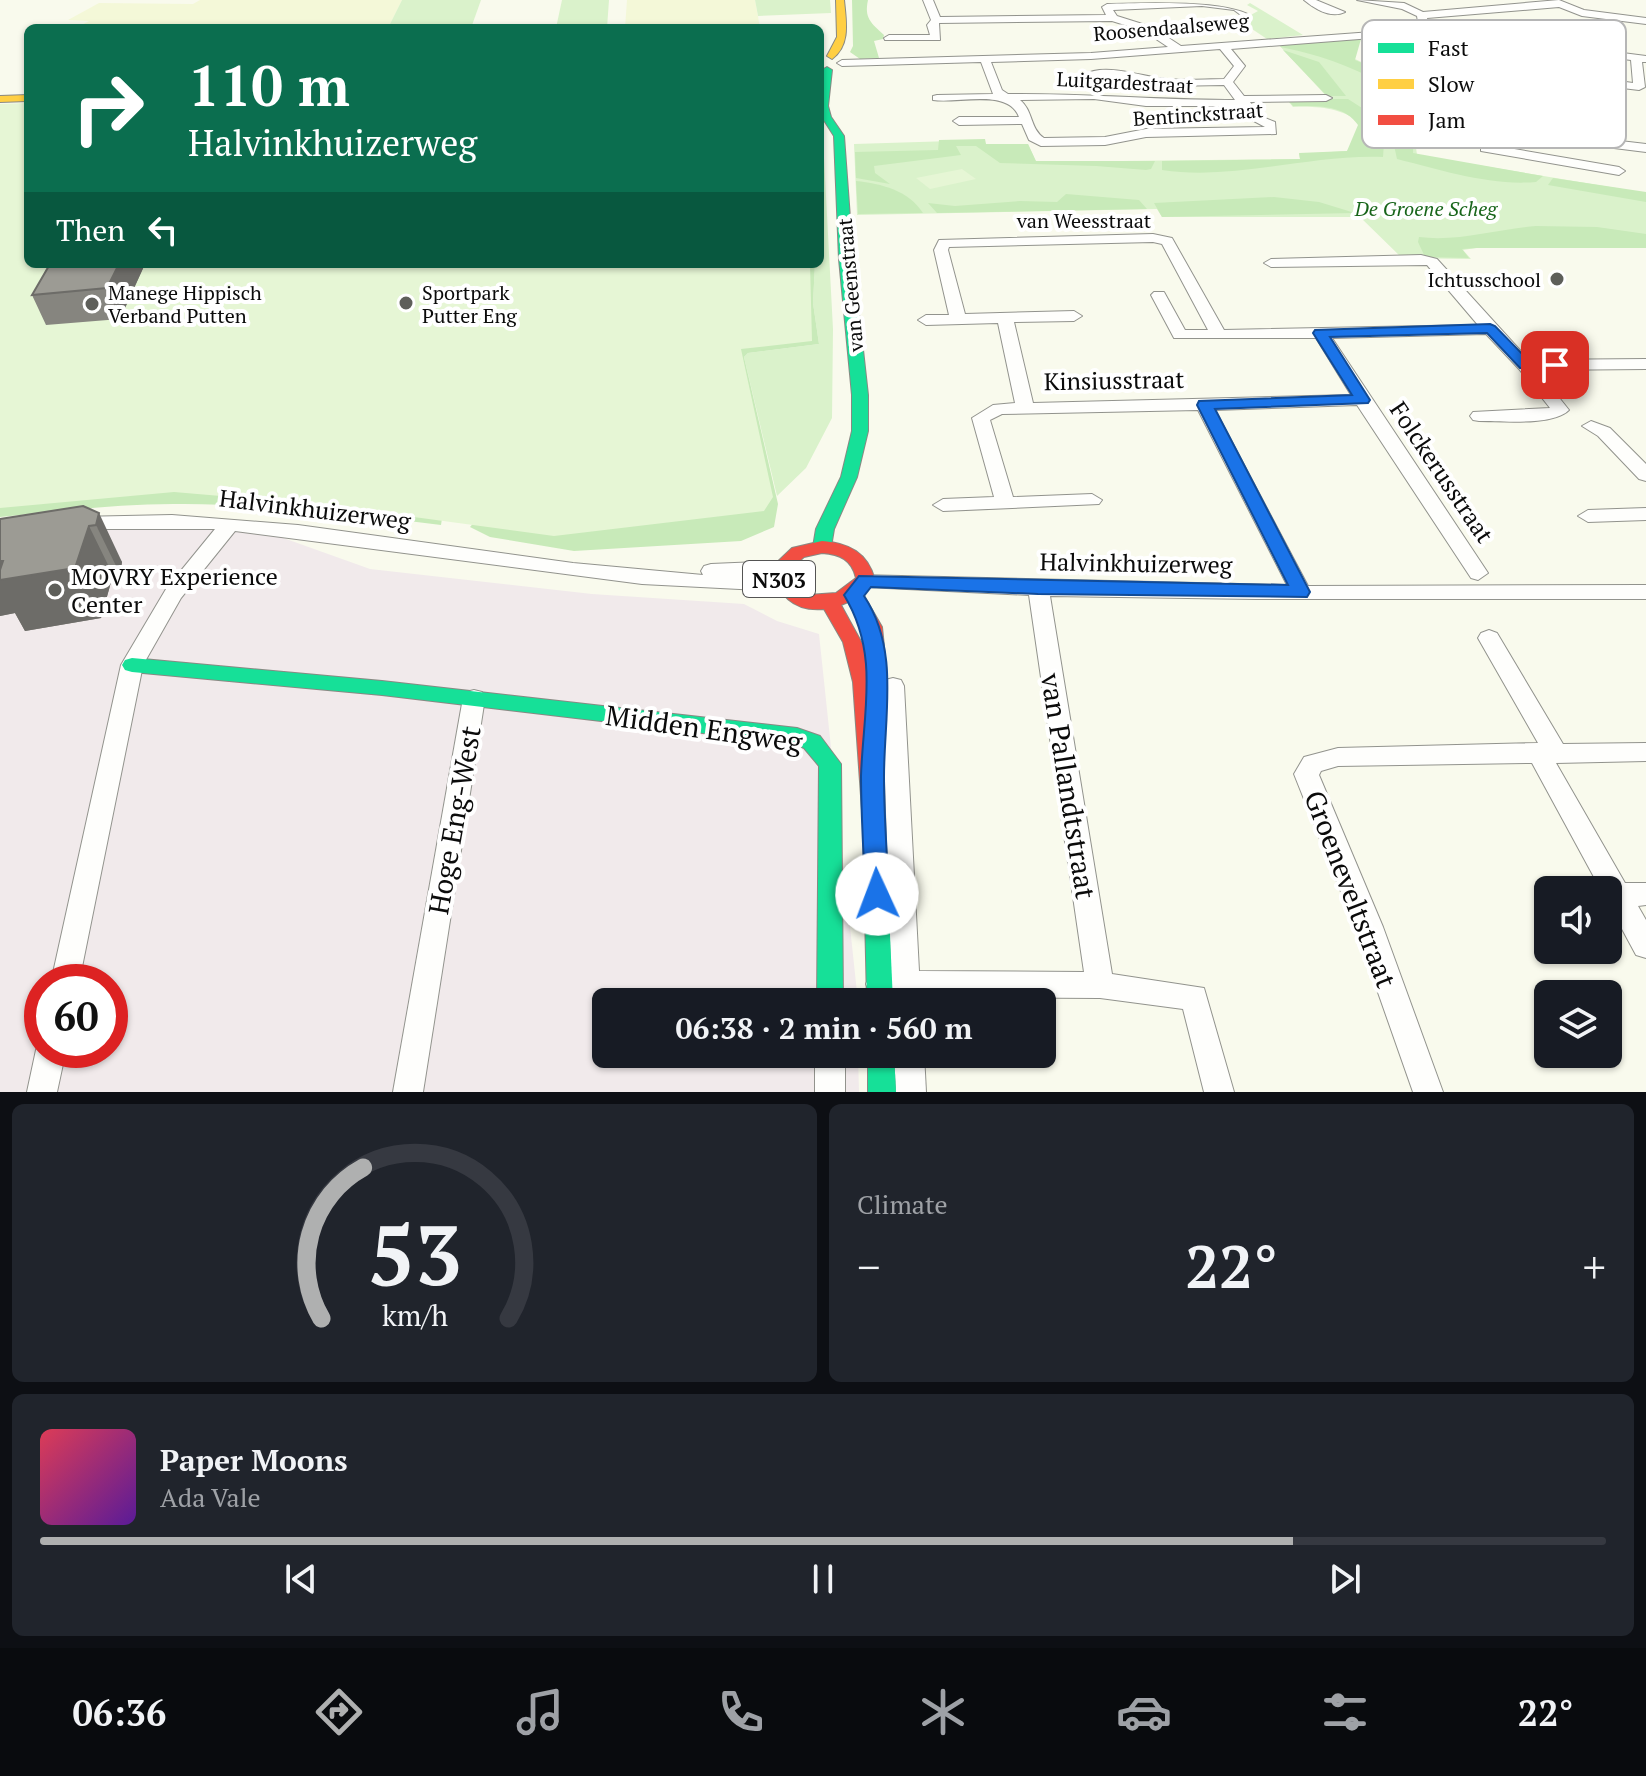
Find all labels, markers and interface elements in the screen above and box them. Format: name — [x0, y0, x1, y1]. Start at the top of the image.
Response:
street label: Roosendaalseweg — [1092, 7, 1250, 47]
legend — [1362, 20, 1626, 148]
text: Fast — [1428, 33, 1469, 62]
text: 110 m — [188, 48, 350, 122]
icon: right — [56, 56, 160, 160]
street label: Luitgardestraat — [1056, 65, 1195, 99]
text: Slow — [1428, 69, 1475, 98]
street label: Bentinckstraat — [1132, 96, 1265, 132]
text: Jam — [1428, 105, 1466, 134]
text: Halvinkhuizerweg — [188, 119, 477, 166]
park label: De Groene Scheg — [1354, 195, 1498, 222]
street label: van Weesstraat — [1016, 207, 1152, 234]
icon: left — [141, 208, 185, 252]
text: Then — [56, 210, 125, 250]
street label: van Geenstraat — [831, 216, 869, 354]
place label: Ichtusschool — [1427, 266, 1541, 293]
marker: Ichtusschool — [1548, 270, 1566, 288]
place label: Manege Hippisch Verband Putten — [108, 279, 262, 329]
place label: Sportpark Putter Eng — [422, 279, 517, 329]
marker: Sportpark Putter Eng — [397, 294, 415, 312]
marker: Manege Hippisch Verband Putten — [83, 295, 101, 313]
pin — [1521, 331, 1589, 399]
icon: arrive — [1533, 343, 1577, 387]
street label: Kinsiusstraat — [1044, 363, 1185, 397]
street label: Folckerusstraat — [1383, 395, 1501, 549]
street label: Halvinkhuizerweg — [217, 481, 413, 537]
street label: Halvinkhuizerweg — [1039, 545, 1233, 581]
place label: MOVRY Experience Center — [71, 560, 278, 620]
road number: N303 — [743, 561, 815, 597]
marker: MOVRY Experience Center — [46, 581, 64, 599]
street label: van Pallandtstraat — [1033, 669, 1105, 902]
street label: Midden Engweg — [603, 696, 806, 760]
street label: Hoge Eng-West — [419, 722, 489, 917]
street label: Groeneveltstraat — [1296, 785, 1406, 993]
position arrow — [835, 852, 919, 936]
map controls — [1534, 876, 1622, 1068]
button: sound — [1534, 876, 1622, 964]
speed limit sign: 60 — [24, 964, 128, 1068]
button: layers — [1534, 980, 1622, 1068]
text: 06:38 · 2 min · 560 m — [676, 1008, 972, 1048]
text: Climate — [857, 1187, 948, 1221]
text: 53 — [367, 1199, 462, 1309]
text: 22° — [1185, 1226, 1278, 1305]
text: − — [857, 1237, 880, 1296]
text: + — [1583, 1237, 1606, 1296]
text: km/h — [381, 1296, 448, 1334]
text: Paper Moons — [160, 1440, 348, 1480]
text: Ada Vale — [160, 1480, 261, 1514]
icon: previous — [279, 1557, 323, 1601]
icon: pause — [801, 1557, 845, 1601]
icon: next — [1323, 1557, 1367, 1601]
icon: directions — [311, 1684, 367, 1740]
icon: music — [512, 1684, 568, 1740]
icon: phone — [713, 1684, 769, 1740]
icon: climate — [915, 1684, 971, 1740]
icon: car — [1116, 1684, 1172, 1740]
icon: filters — [1317, 1684, 1373, 1740]
text: 06:36 — [73, 1689, 166, 1736]
text: 22° — [1518, 1689, 1573, 1736]

